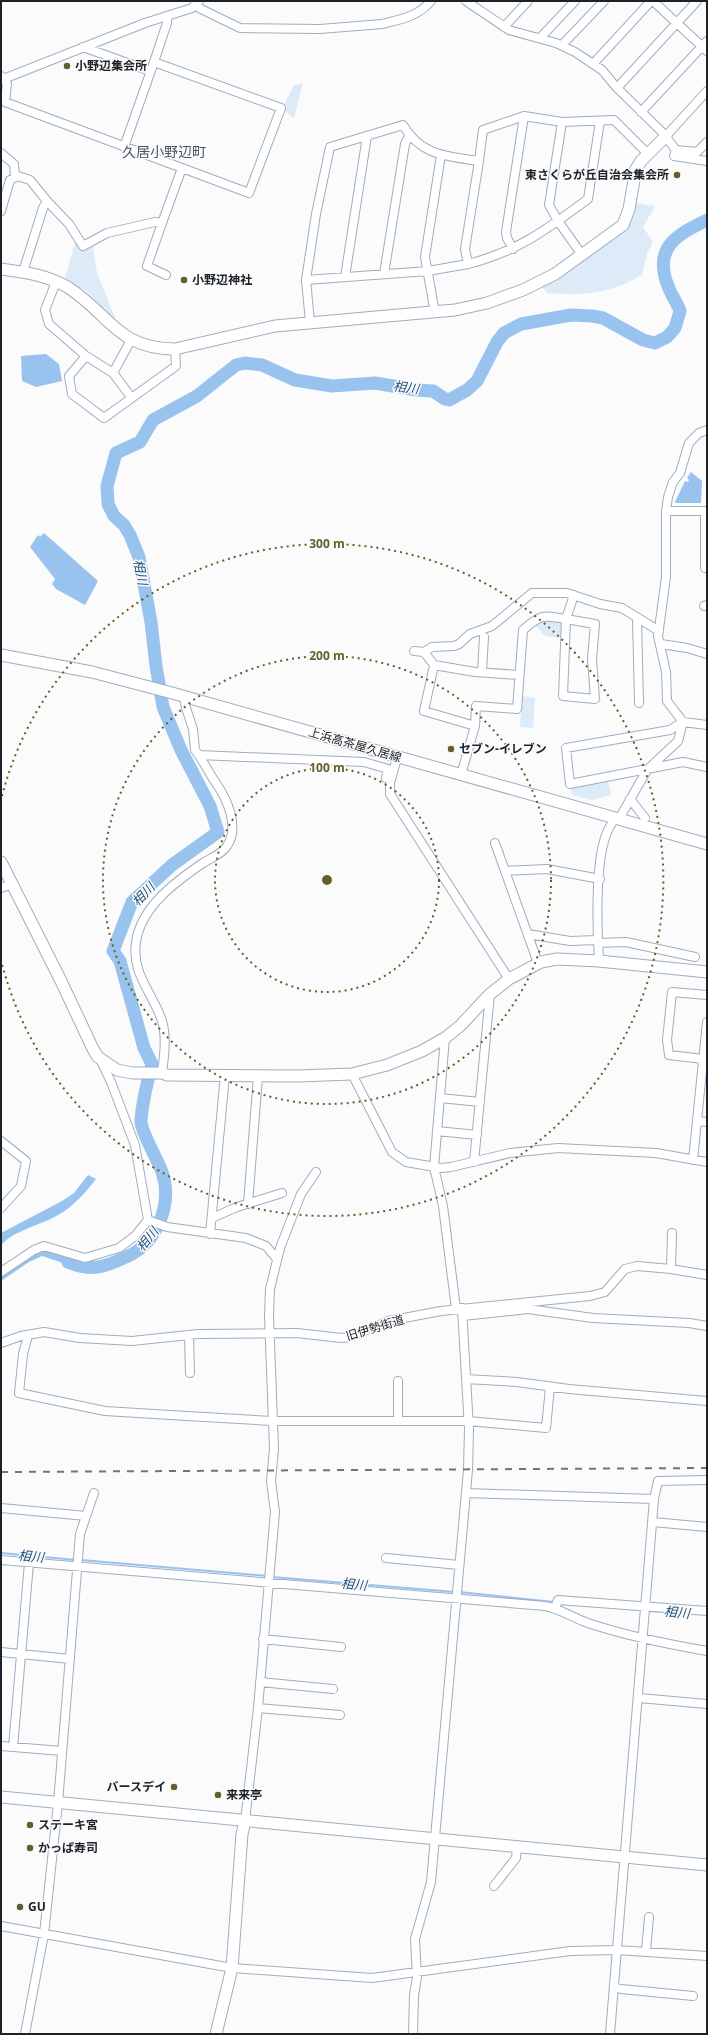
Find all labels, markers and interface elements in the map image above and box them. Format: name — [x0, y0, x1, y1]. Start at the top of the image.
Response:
place label: 小野辺集会所 — [75, 57, 147, 74]
marker: 小野辺集会所 — [62, 61, 72, 71]
district label: 久居小野辺町 — [122, 142, 206, 161]
place label: 東さくらが丘自治会集会所 — [525, 166, 669, 183]
marker: 東さくらが丘自治会集会所 — [672, 170, 682, 180]
place label: 小野辺神社 — [192, 271, 252, 288]
marker: 小野辺神社 — [179, 275, 189, 285]
water label: 相川 — [392, 376, 422, 398]
text: 300 m — [309, 535, 345, 552]
water label: 相川 — [130, 558, 153, 588]
text: 200 m — [309, 647, 345, 664]
street label: 上浜高茶屋久居線 — [307, 723, 404, 766]
place label: セブン-イレブン — [459, 740, 547, 757]
marker: セブン-イレブン — [446, 744, 456, 754]
text: 100 m — [309, 759, 345, 776]
centre of rings — [320, 873, 334, 887]
water label: 相川 — [128, 877, 160, 910]
water label: 相川 — [132, 1222, 163, 1255]
street label: 旧伊勢街道 — [344, 1311, 406, 1344]
water label: 相川 — [17, 1546, 47, 1566]
water label: 相川 — [340, 1574, 370, 1594]
water label: 相川 — [663, 1602, 693, 1622]
place label: バースデイ — [107, 1778, 166, 1795]
marker: バースデイ — [169, 1782, 179, 1792]
place label: 来来亭 — [226, 1786, 262, 1803]
marker: 来来亭 — [213, 1790, 223, 1800]
place label: ステーキ宮 — [38, 1816, 98, 1833]
marker: ステーキ宮 — [25, 1820, 35, 1830]
place label: かっぱ寿司 — [38, 1839, 98, 1856]
marker: かっぱ寿司 — [25, 1843, 35, 1853]
place label: GU — [28, 1898, 46, 1915]
marker: GU — [15, 1902, 25, 1912]

